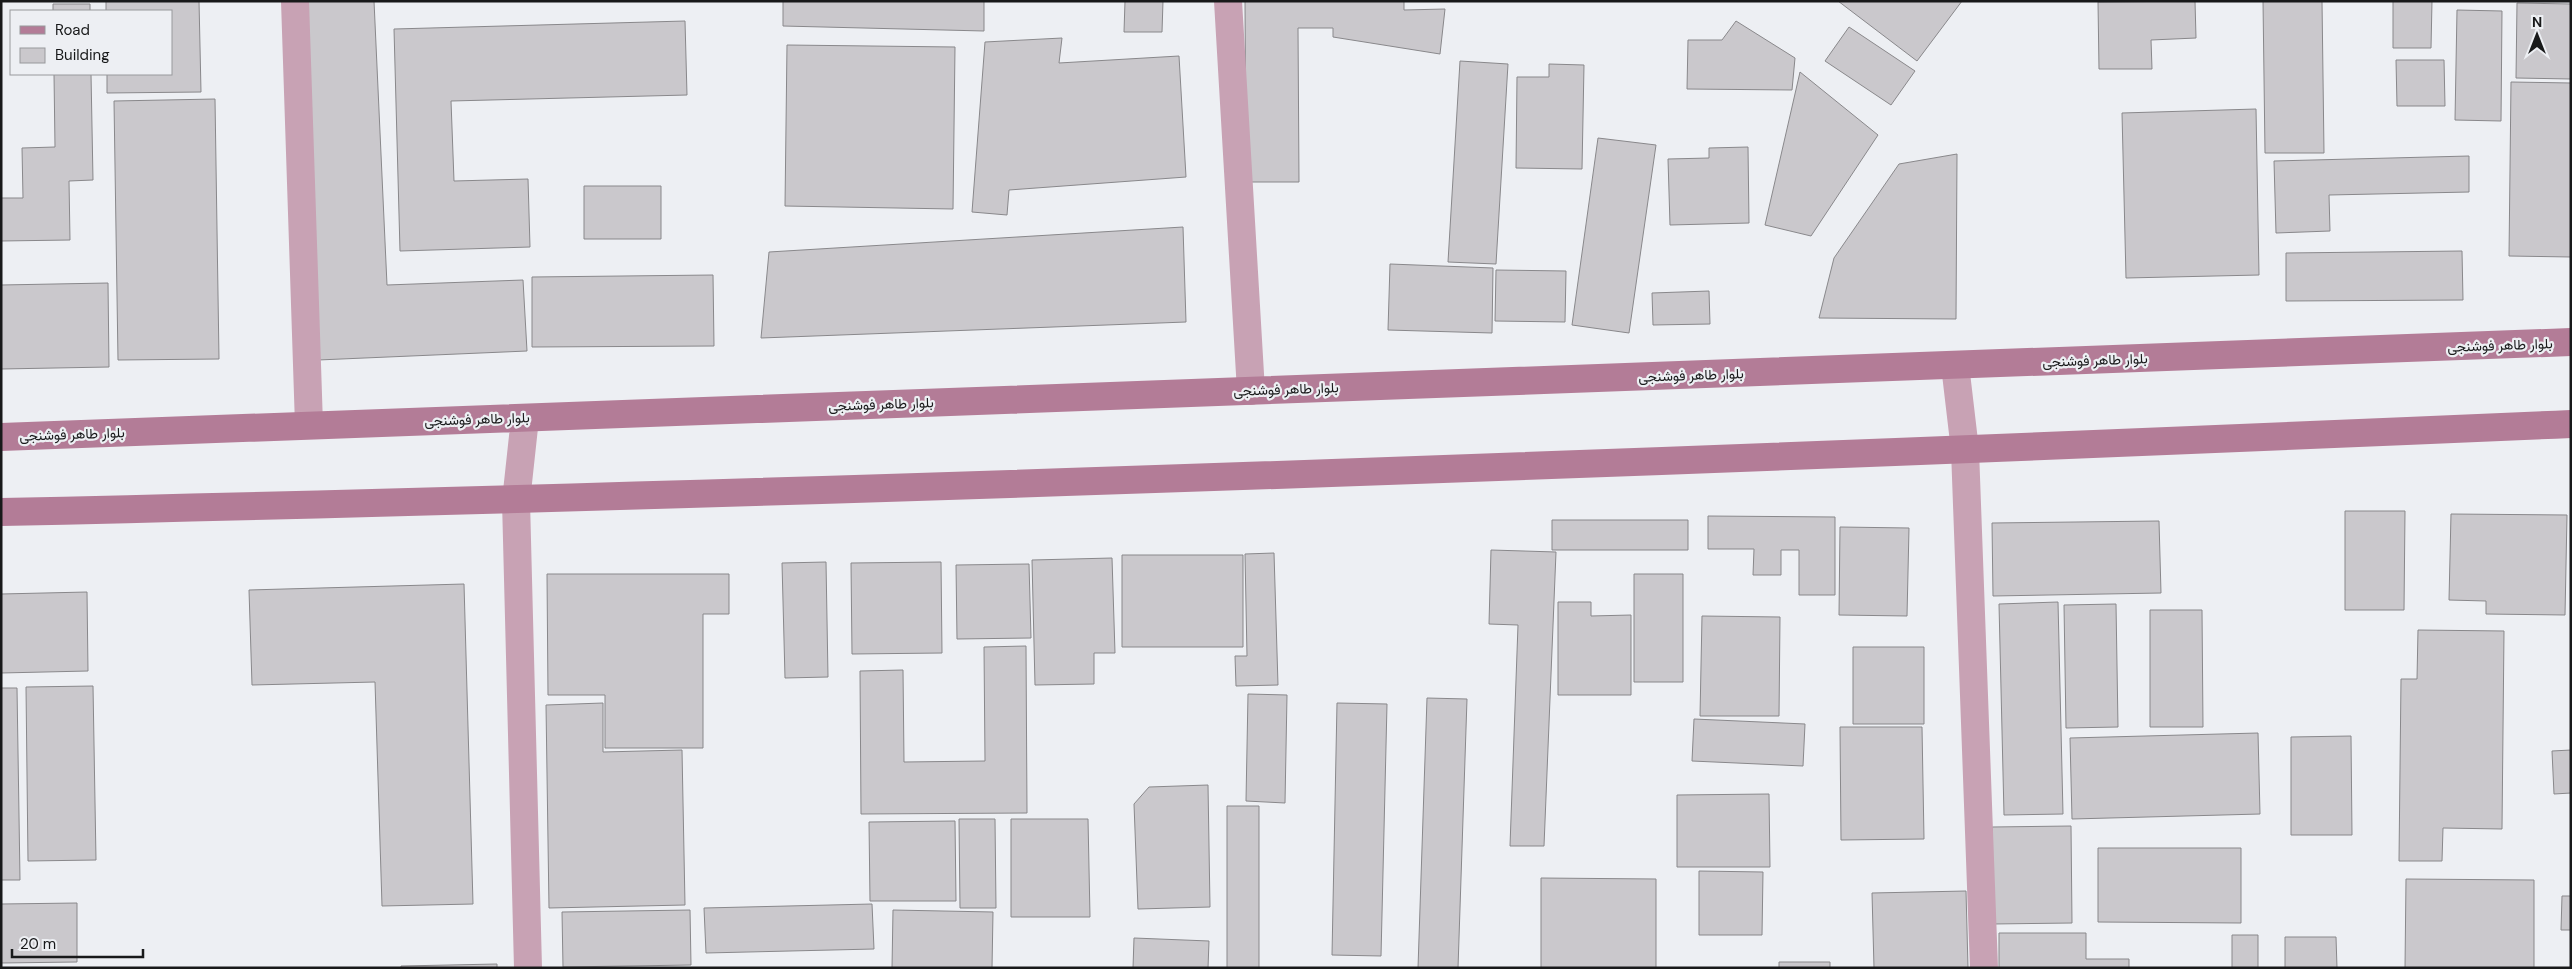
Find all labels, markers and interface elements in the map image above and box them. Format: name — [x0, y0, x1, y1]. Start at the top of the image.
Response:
legend — [10, 10, 172, 75]
north arrow — [2512, 10, 2562, 60]
text: N — [2532, 13, 2542, 31]
text: Road — [55, 20, 90, 40]
text: Building — [55, 45, 110, 65]
street label: بلوار طاهر فوشنجی — [2447, 334, 2553, 356]
street label: بلوار طاهر فوشنجی — [2042, 349, 2148, 371]
street label: بلوار طاهر فوشنجی — [1638, 364, 1744, 386]
street label: بلوار طاهر فوشنجی — [1233, 378, 1339, 400]
street label: بلوار طاهر فوشنجی — [828, 393, 934, 415]
street label: بلوار طاهر فوشنجی — [424, 408, 530, 430]
street label: بلوار طاهر فوشنجی — [19, 423, 125, 445]
scale bar — [12, 926, 144, 958]
text: 20 m — [20, 934, 56, 954]

